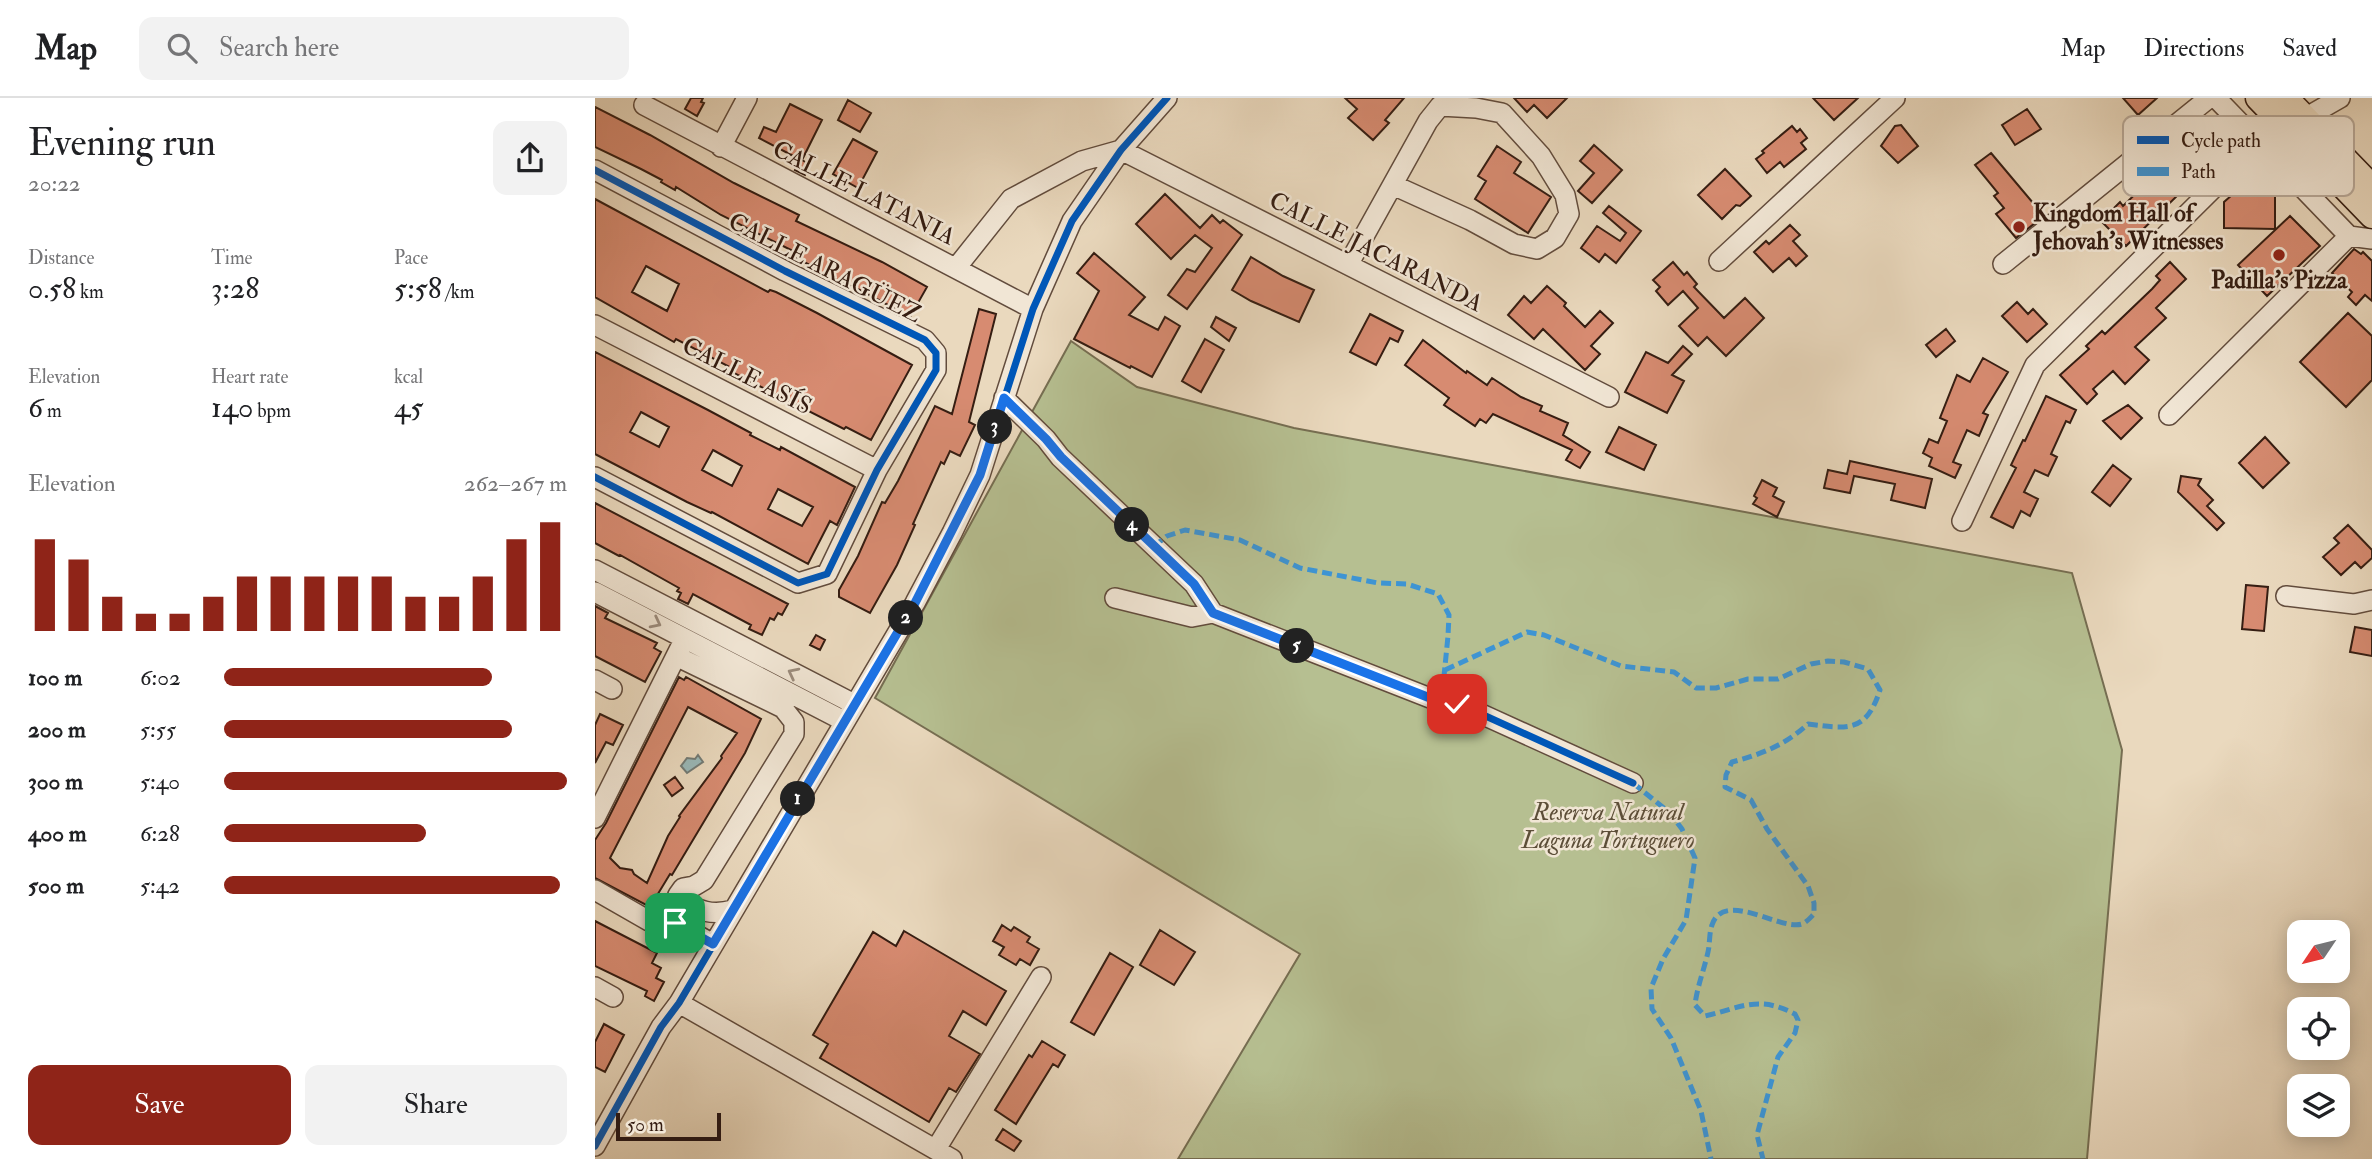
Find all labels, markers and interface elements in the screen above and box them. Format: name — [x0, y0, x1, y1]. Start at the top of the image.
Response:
search box — [139, 17, 629, 80]
text: Map — [35, 28, 97, 69]
icon: search — [163, 29, 201, 67]
text: Search here — [219, 32, 339, 64]
text: Map — [2060, 33, 2105, 64]
text: Directions — [2143, 33, 2244, 64]
text: Saved — [2282, 33, 2337, 64]
legend — [2123, 116, 2354, 196]
text: Evening run — [28, 119, 216, 167]
button: share — [493, 121, 567, 195]
text: Cycle path — [2181, 129, 2261, 154]
street label: CALLE LATANIA — [767, 134, 961, 252]
text: Path — [2181, 160, 2216, 184]
text: 20:22 — [28, 169, 80, 198]
street label: CALLE JACARANDA — [1264, 185, 1488, 319]
place label: Kingdom Hall of Jehovah’s Witnesses — [2032, 198, 2224, 257]
street label: CALLE ARAGÜEZ — [723, 206, 927, 330]
marker: Kingdom Hall of Jehovah’s Witnesses — [2011, 219, 2027, 235]
text: Distance — [28, 246, 94, 270]
text: Time — [211, 246, 253, 270]
text: Pace — [394, 246, 428, 270]
marker: Padilla's Pizza — [2271, 247, 2287, 263]
place label: Padilla's Pizza — [2211, 265, 2348, 296]
text: 0.58 — [28, 270, 76, 307]
text: 3:28 — [211, 270, 259, 307]
text: 5:58 — [394, 270, 442, 307]
text: km — [76, 280, 104, 304]
text: /km — [442, 280, 475, 304]
street label: CALLE ASÍS — [677, 329, 818, 422]
text: Elevation — [28, 365, 100, 389]
text: Heart rate — [211, 365, 288, 389]
text: kcal — [394, 365, 423, 389]
text: 6 — [28, 389, 43, 426]
text: 140 — [211, 389, 253, 426]
text: 45 — [394, 389, 423, 426]
text: m — [43, 399, 62, 423]
text: bpm — [253, 399, 291, 423]
pin: 3 — [977, 410, 1013, 444]
text: 3 — [991, 414, 998, 438]
text: Elevation — [28, 469, 116, 498]
text: 262–267 m — [464, 469, 567, 498]
pin: 4 — [1115, 508, 1149, 542]
text: 4 — [1126, 512, 1137, 536]
pin: 2 — [889, 601, 923, 636]
text: 2 — [901, 605, 910, 629]
one-way arrow — [649, 615, 661, 628]
pin: 5 — [1279, 628, 1315, 664]
text: 5 — [1292, 633, 1301, 657]
text: 100 m — [28, 663, 82, 692]
text: 6:02 — [140, 663, 181, 692]
one-way arrow — [788, 668, 801, 681]
pin — [1427, 674, 1487, 734]
icon: check — [1438, 685, 1476, 723]
text: 200 m — [28, 715, 86, 744]
text: 5:55 — [140, 715, 176, 744]
text: 300 m — [28, 767, 83, 796]
text: 5:40 — [140, 767, 180, 796]
pin: 1 — [781, 782, 815, 816]
text: 1 — [794, 786, 801, 810]
park label: Reserva Natural Laguna Tortuguero — [1521, 797, 1694, 856]
text: 400 m — [28, 819, 87, 848]
text: 6:28 — [140, 819, 180, 848]
text: 500 m — [28, 871, 84, 900]
text: 5:42 — [140, 871, 180, 900]
pin — [645, 893, 705, 953]
icon: arrive — [656, 904, 694, 942]
north arrow — [2287, 920, 2350, 984]
map controls — [2287, 920, 2350, 1137]
button: locate — [2287, 997, 2350, 1060]
button: Save — [28, 1065, 291, 1145]
button: Share — [305, 1065, 567, 1145]
button: layers — [2287, 1074, 2350, 1137]
scale bar — [616, 1110, 721, 1142]
text: 50 m — [627, 1113, 664, 1137]

